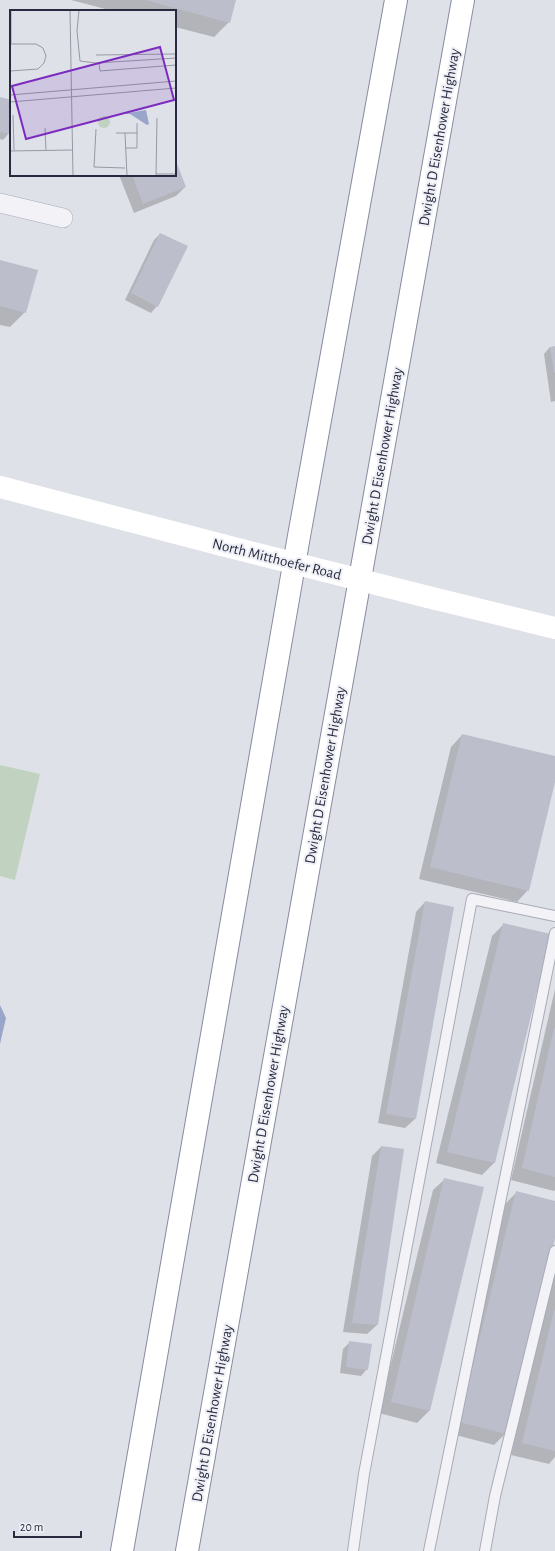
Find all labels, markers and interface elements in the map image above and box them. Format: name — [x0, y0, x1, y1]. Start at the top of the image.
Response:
inset map — [10, 10, 176, 176]
street label: Dwight D Eisenhower Highway — [416, 47, 463, 227]
street label: Dwight D Eisenhower Highway — [359, 366, 406, 546]
street label: North Mitthoefer Road — [211, 536, 343, 583]
street label: Dwight D Eisenhower Highway — [302, 685, 349, 865]
street label: Dwight D Eisenhower Highway — [245, 1004, 292, 1184]
street label: Dwight D Eisenhower Highway — [189, 1323, 236, 1503]
scale bar — [14, 1513, 81, 1539]
text: 20 m — [20, 1521, 43, 1533]

